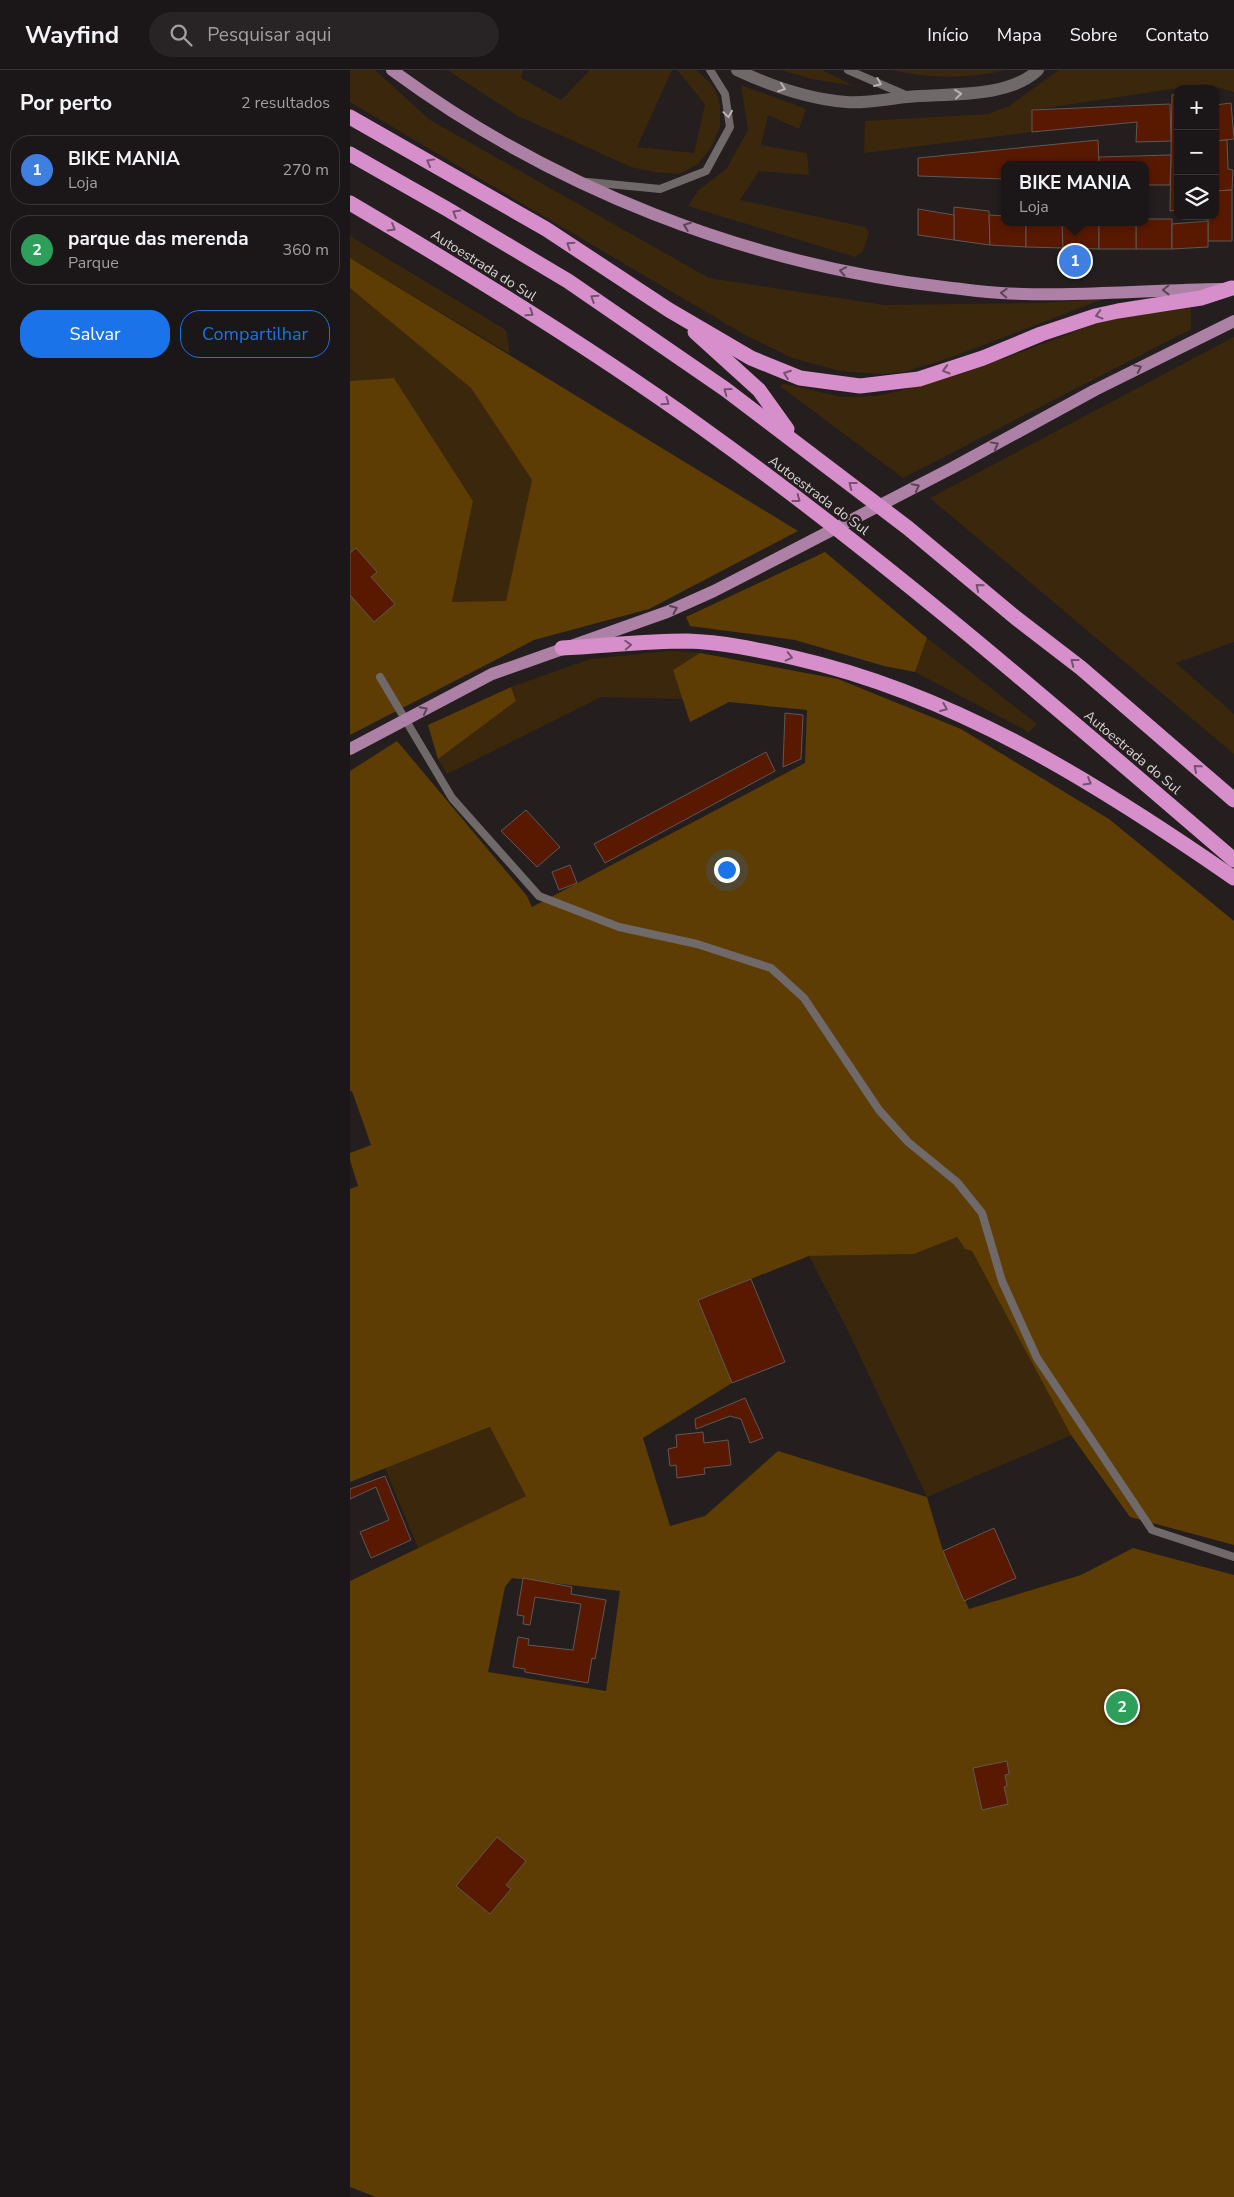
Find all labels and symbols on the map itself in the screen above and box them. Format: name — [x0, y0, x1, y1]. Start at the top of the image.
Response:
one-way arrow — [873, 77, 882, 88]
one-way arrow — [777, 82, 786, 92]
one-way arrow — [954, 89, 962, 100]
one-way arrow — [722, 111, 733, 119]
one-way arrow — [427, 158, 436, 168]
one-way arrow — [452, 210, 461, 220]
one-way arrow — [387, 221, 396, 231]
one-way arrow — [683, 222, 692, 232]
street label: Autoestrada do Sul — [427, 225, 541, 306]
one-way arrow — [566, 242, 576, 251]
pin: 1 — [1059, 242, 1091, 280]
one-way arrow — [838, 267, 847, 277]
one-way arrow — [1162, 285, 1170, 295]
one-way arrow — [999, 288, 1007, 299]
one-way arrow — [590, 295, 599, 305]
one-way arrow — [525, 307, 534, 316]
one-way arrow — [1095, 310, 1104, 320]
one-way arrow — [1133, 364, 1142, 374]
one-way arrow — [943, 365, 951, 375]
one-way arrow — [783, 370, 792, 380]
one-way arrow — [723, 388, 733, 397]
one-way arrow — [660, 396, 670, 405]
one-way arrow — [990, 441, 999, 451]
street label: Autoestrada do Sul — [765, 451, 874, 540]
one-way arrow — [848, 482, 858, 491]
one-way arrow — [911, 483, 920, 493]
one-way arrow — [791, 493, 800, 501]
one-way arrow — [976, 584, 985, 592]
one-way arrow — [669, 605, 678, 616]
one-way arrow — [625, 639, 633, 650]
one-way arrow — [785, 651, 794, 662]
one-way arrow — [1071, 660, 1080, 668]
one-way arrow — [939, 702, 947, 712]
one-way arrow — [419, 706, 428, 716]
street label: Autoestrada do Sul — [1080, 706, 1186, 799]
one-way arrow — [1194, 766, 1203, 774]
one-way arrow — [1082, 776, 1091, 786]
your location — [714, 857, 740, 883]
pin: 2 — [1106, 1688, 1138, 1726]

